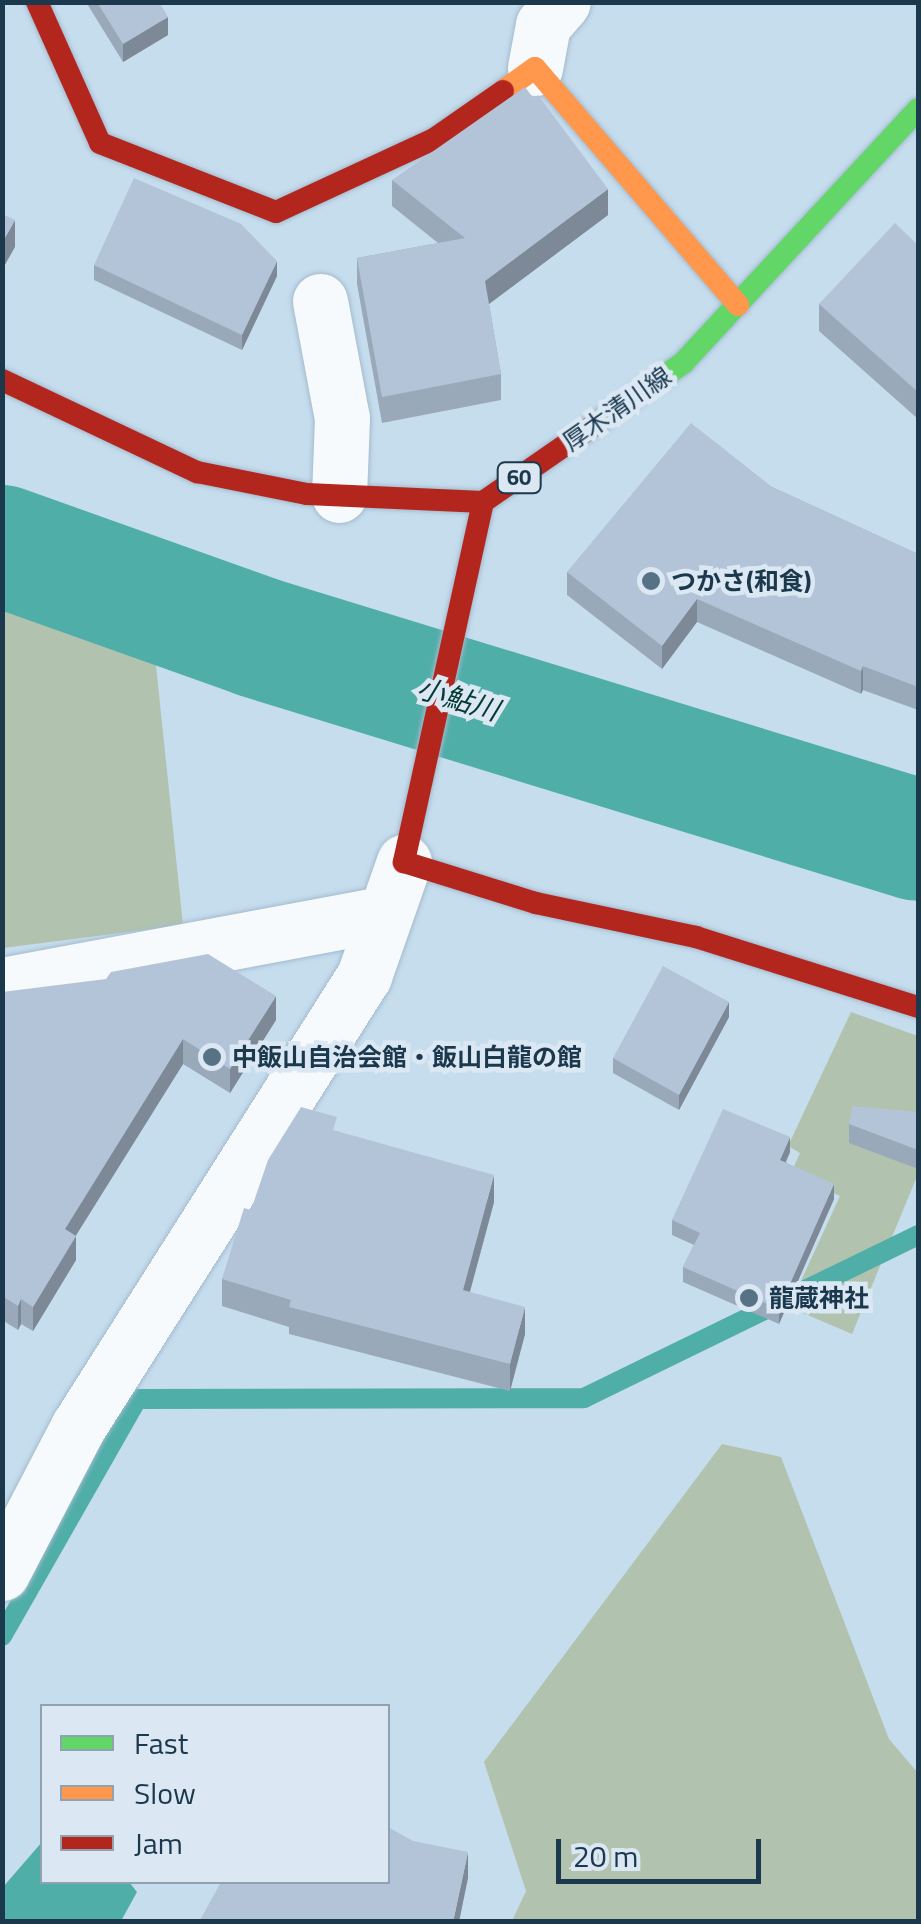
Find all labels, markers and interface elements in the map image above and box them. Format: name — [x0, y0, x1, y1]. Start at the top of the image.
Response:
street label: 厚木清川線 — [557, 361, 677, 457]
road number: 60 — [496, 461, 542, 495]
place label: つかさ(和食) — [671, 566, 811, 596]
marker: つかさ(和食) — [640, 570, 662, 592]
water label: 小鮎川 — [413, 671, 503, 727]
place label: 中飯山自治会館・飯山白龍の館 — [232, 1042, 582, 1072]
marker: 中飯山自治会館・飯山白龍の館 — [201, 1046, 223, 1068]
place label: 龍蔵神社 — [769, 1283, 869, 1313]
marker: 龍蔵神社 — [738, 1287, 760, 1309]
legend — [40, 1704, 390, 1884]
text: Fast — [134, 1720, 188, 1766]
text: Slow — [134, 1770, 196, 1816]
scale bar — [561, 1819, 766, 1881]
text: Jam — [134, 1820, 183, 1866]
text: 20 m — [573, 1833, 638, 1879]

